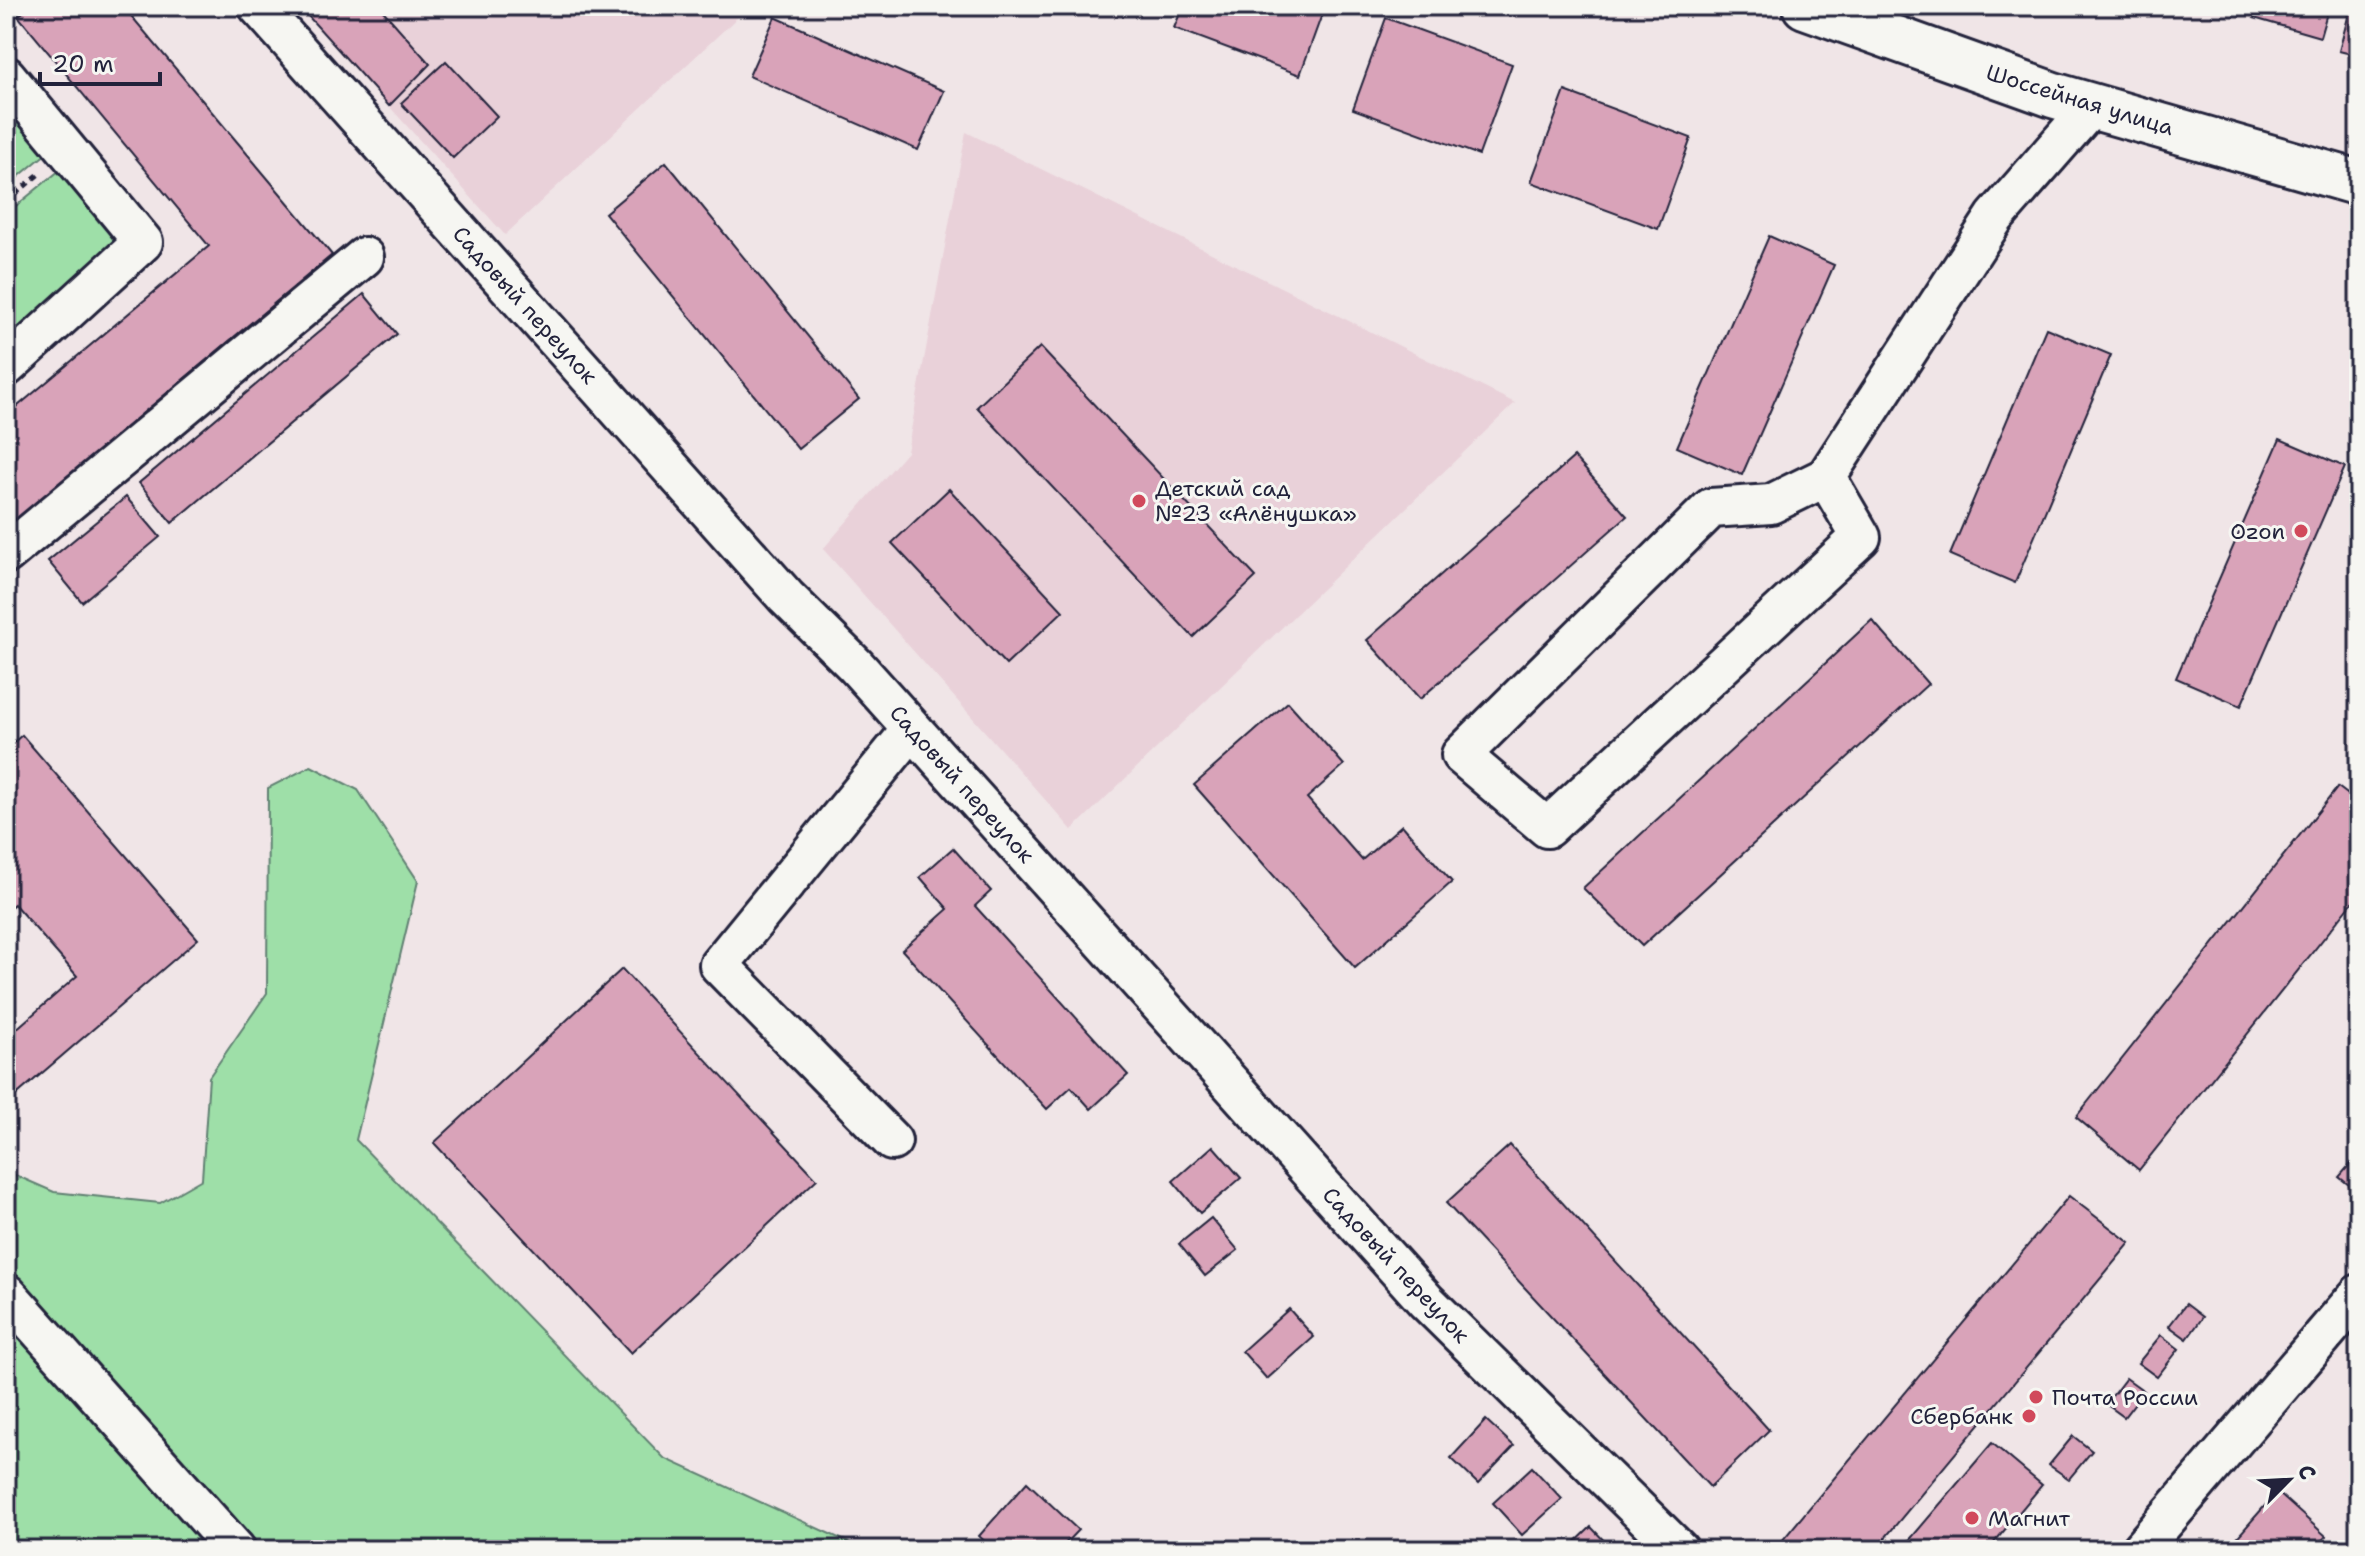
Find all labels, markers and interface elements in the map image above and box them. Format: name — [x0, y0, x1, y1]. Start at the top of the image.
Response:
scale bar — [40, 36, 160, 86]
text: 20 m — [52, 48, 114, 80]
street label: Шоссейная улица — [1983, 58, 2178, 142]
street label: Садовый переулок — [446, 220, 604, 390]
place label: Детский сад №23 «Алёнушка» — [1155, 474, 1357, 528]
marker: Детский сад №23 «Алёнушка» — [1130, 492, 1148, 510]
place label: Ozon — [2230, 517, 2285, 546]
marker: Ozon — [2292, 522, 2310, 540]
street label: Садовый переулок — [883, 699, 1041, 869]
street label: Садовый переулок — [1316, 1181, 1476, 1349]
place label: Почта России — [2052, 1383, 2198, 1412]
marker: Почта России — [2027, 1388, 2045, 1406]
place label: Сбербанк — [1910, 1402, 2013, 1431]
marker: Сбербанк — [2020, 1407, 2038, 1425]
north arrow — [2249, 1440, 2329, 1520]
text: С — [2291, 1460, 2323, 1484]
place label: Магнит — [1988, 1504, 2071, 1533]
marker: Магнит — [1963, 1509, 1981, 1527]

